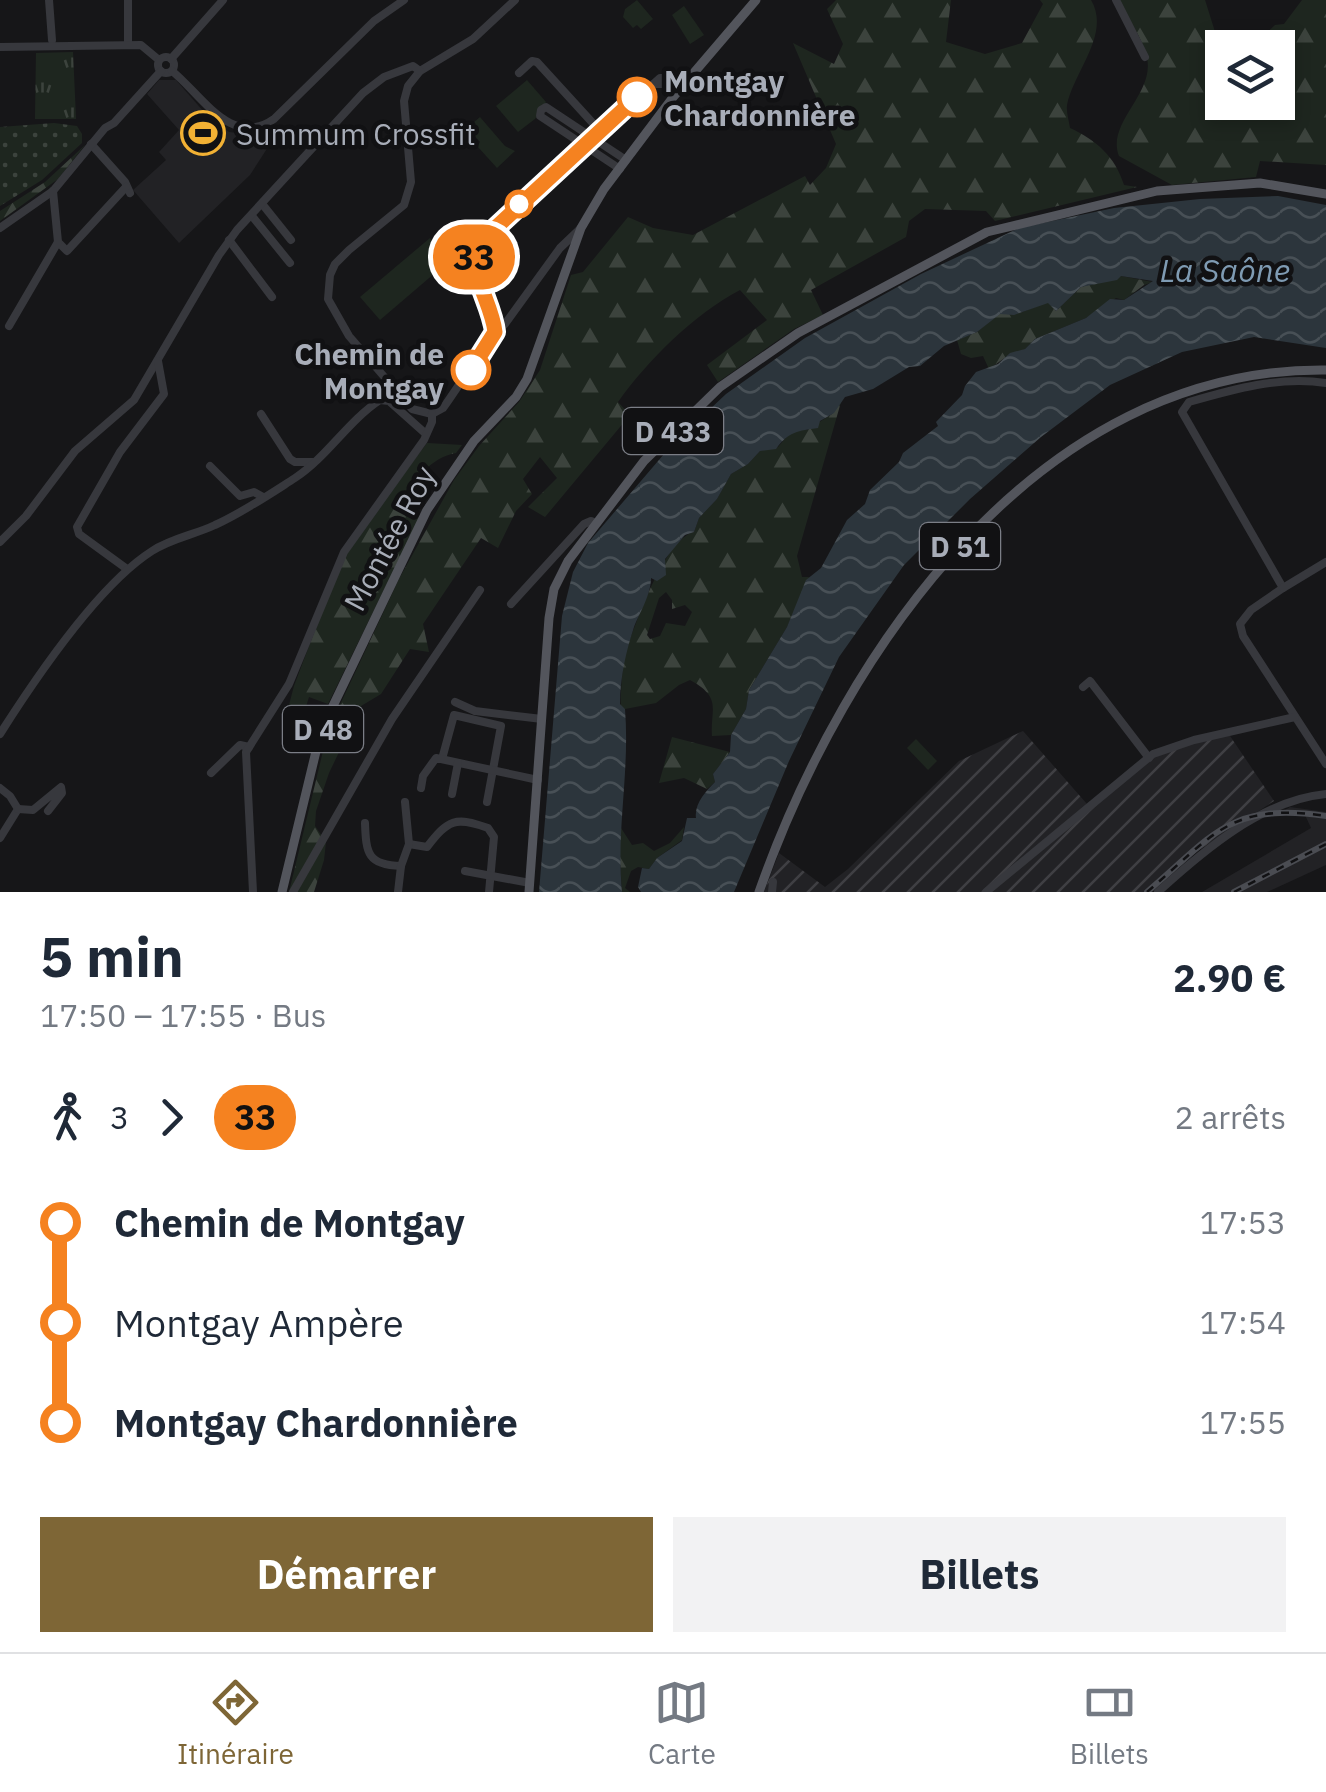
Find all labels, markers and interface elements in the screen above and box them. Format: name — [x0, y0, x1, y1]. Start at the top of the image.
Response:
map controls — [1205, 30, 1295, 120]
button: layers — [1205, 30, 1295, 120]
place label: Montgay Chardonnière — [664, 61, 856, 134]
marker: Montgay Chardonnière — [618, 78, 656, 116]
sports icon: Summum Crossfit — [180, 110, 226, 156]
place label: Summum Crossfit — [236, 114, 476, 153]
unlabelled marker — [506, 191, 532, 217]
line badge: 33 — [429, 224, 519, 290]
text: 33 — [453, 234, 495, 280]
water label: La Saône — [1160, 249, 1290, 291]
place label: Chemin de Montgay — [294, 334, 444, 407]
marker: Chemin de Montgay — [452, 351, 490, 389]
road number: D 433 — [623, 408, 723, 454]
street label: Montée Roy — [334, 459, 444, 617]
road number: D 51 — [920, 523, 1000, 569]
road number: D 48 — [283, 706, 363, 752]
text: 5 min — [40, 921, 184, 992]
text: 2.90 € — [1173, 953, 1286, 1002]
text: 17:50 – 17:55 · Bus — [40, 994, 326, 1036]
icon: walk — [40, 1090, 95, 1145]
icon: forward — [144, 1090, 199, 1145]
text: 33 — [234, 1094, 276, 1140]
text: 3 — [110, 1096, 129, 1138]
text: 2 arrêts — [1174, 1096, 1286, 1138]
text: Chemin de Montgay — [114, 1198, 465, 1247]
text: 17:53 — [1200, 1201, 1286, 1243]
text: Montgay Ampère — [114, 1298, 404, 1347]
text: 17:54 — [1200, 1301, 1286, 1343]
text: Montgay Chardonnière — [114, 1398, 518, 1447]
text: 17:55 — [1200, 1401, 1286, 1443]
button: Démarrer — [40, 1517, 653, 1632]
button: Billets — [673, 1517, 1286, 1632]
tab: Itinéraire — [177, 1675, 294, 1772]
tab: Carte — [648, 1675, 716, 1772]
tab: Billets — [1070, 1675, 1149, 1772]

